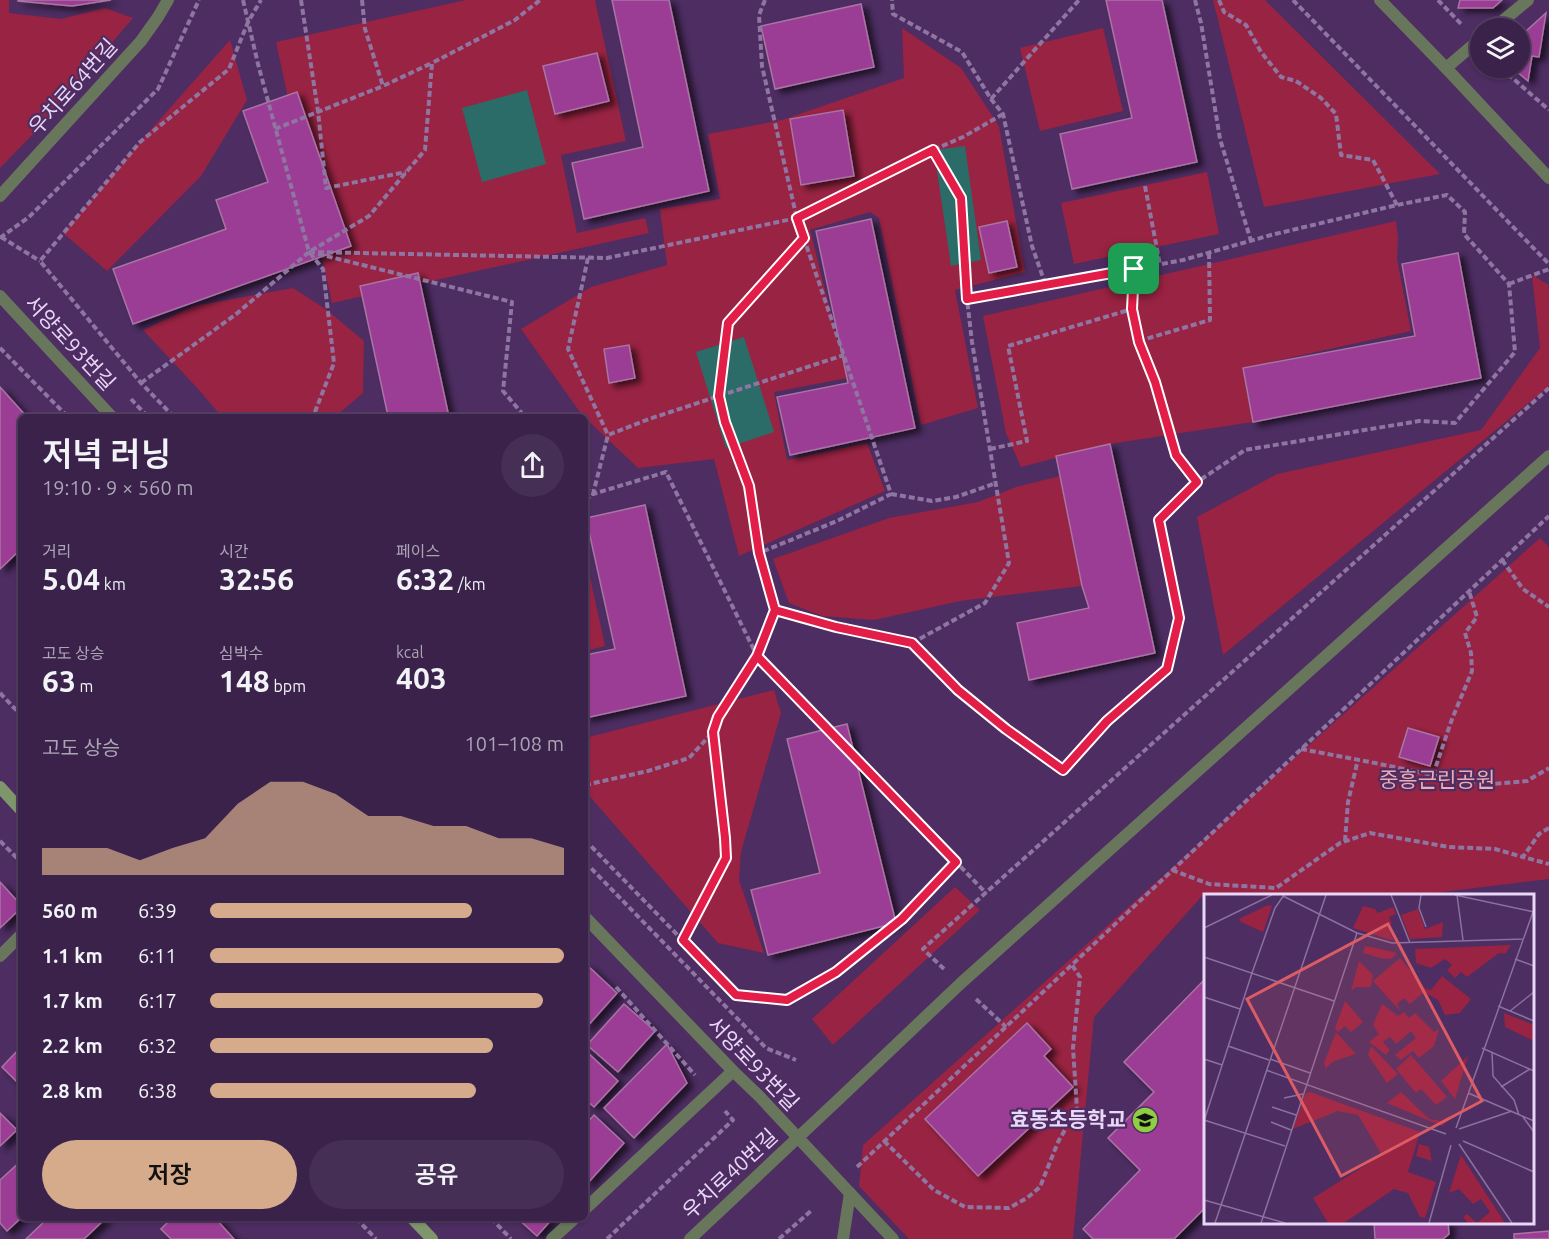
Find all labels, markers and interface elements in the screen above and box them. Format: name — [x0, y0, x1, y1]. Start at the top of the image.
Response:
map controls — [1470, 18, 1530, 78]
button: layers — [1470, 18, 1530, 78]
street label: 우치로64번길 — [23, 34, 121, 139]
pin — [1108, 243, 1159, 294]
icon: arrive — [1117, 252, 1150, 285]
street label: 서양로93번길 — [21, 290, 121, 394]
button: share — [501, 434, 564, 497]
text: 저녁 러닝 — [42, 435, 171, 472]
text: 19:10 · 9 × 560 m — [42, 476, 194, 499]
text: 거리 — [42, 542, 71, 560]
text: 시간 — [219, 542, 248, 560]
text: 페이스 — [396, 542, 440, 560]
text: 5.04 — [42, 562, 100, 596]
text: 32:56 — [219, 562, 294, 596]
text: 6:32 — [396, 562, 454, 596]
text: km — [100, 575, 126, 593]
text: /km — [454, 575, 486, 593]
text: kcal — [396, 643, 424, 661]
text: 고도 상승 — [42, 644, 105, 662]
text: 심박수 — [219, 644, 263, 662]
text: 403 — [396, 661, 447, 695]
text: 63 — [42, 664, 76, 698]
text: 148 — [219, 664, 270, 698]
text: m — [76, 677, 93, 695]
text: bpm — [270, 677, 306, 695]
text: 101–108 m — [465, 732, 564, 755]
text: 고도 상승 — [42, 736, 120, 759]
park label: 중흥근린공원 — [1379, 767, 1495, 791]
inset map — [1204, 894, 1534, 1224]
text: 560 m — [42, 899, 98, 922]
text: 6:39 — [138, 899, 177, 922]
text: 1.1 km — [42, 944, 103, 967]
text: 6:11 — [138, 944, 177, 967]
text: 1.7 km — [42, 989, 103, 1012]
text: 6:17 — [138, 989, 177, 1012]
street label: 서양로93번길 — [703, 1012, 804, 1115]
text: 2.2 km — [42, 1034, 103, 1057]
text: 6:32 — [138, 1034, 177, 1057]
text: 2.8 km — [42, 1079, 103, 1102]
text: 6:38 — [138, 1079, 177, 1102]
school or university icon: 효동초등학교 — [1130, 1105, 1160, 1135]
place label: 효동초등학교 — [1010, 1107, 1126, 1131]
street label: 우치로40번길 — [677, 1123, 781, 1223]
button: 저장 — [42, 1140, 297, 1209]
button: 공유 — [309, 1140, 564, 1209]

